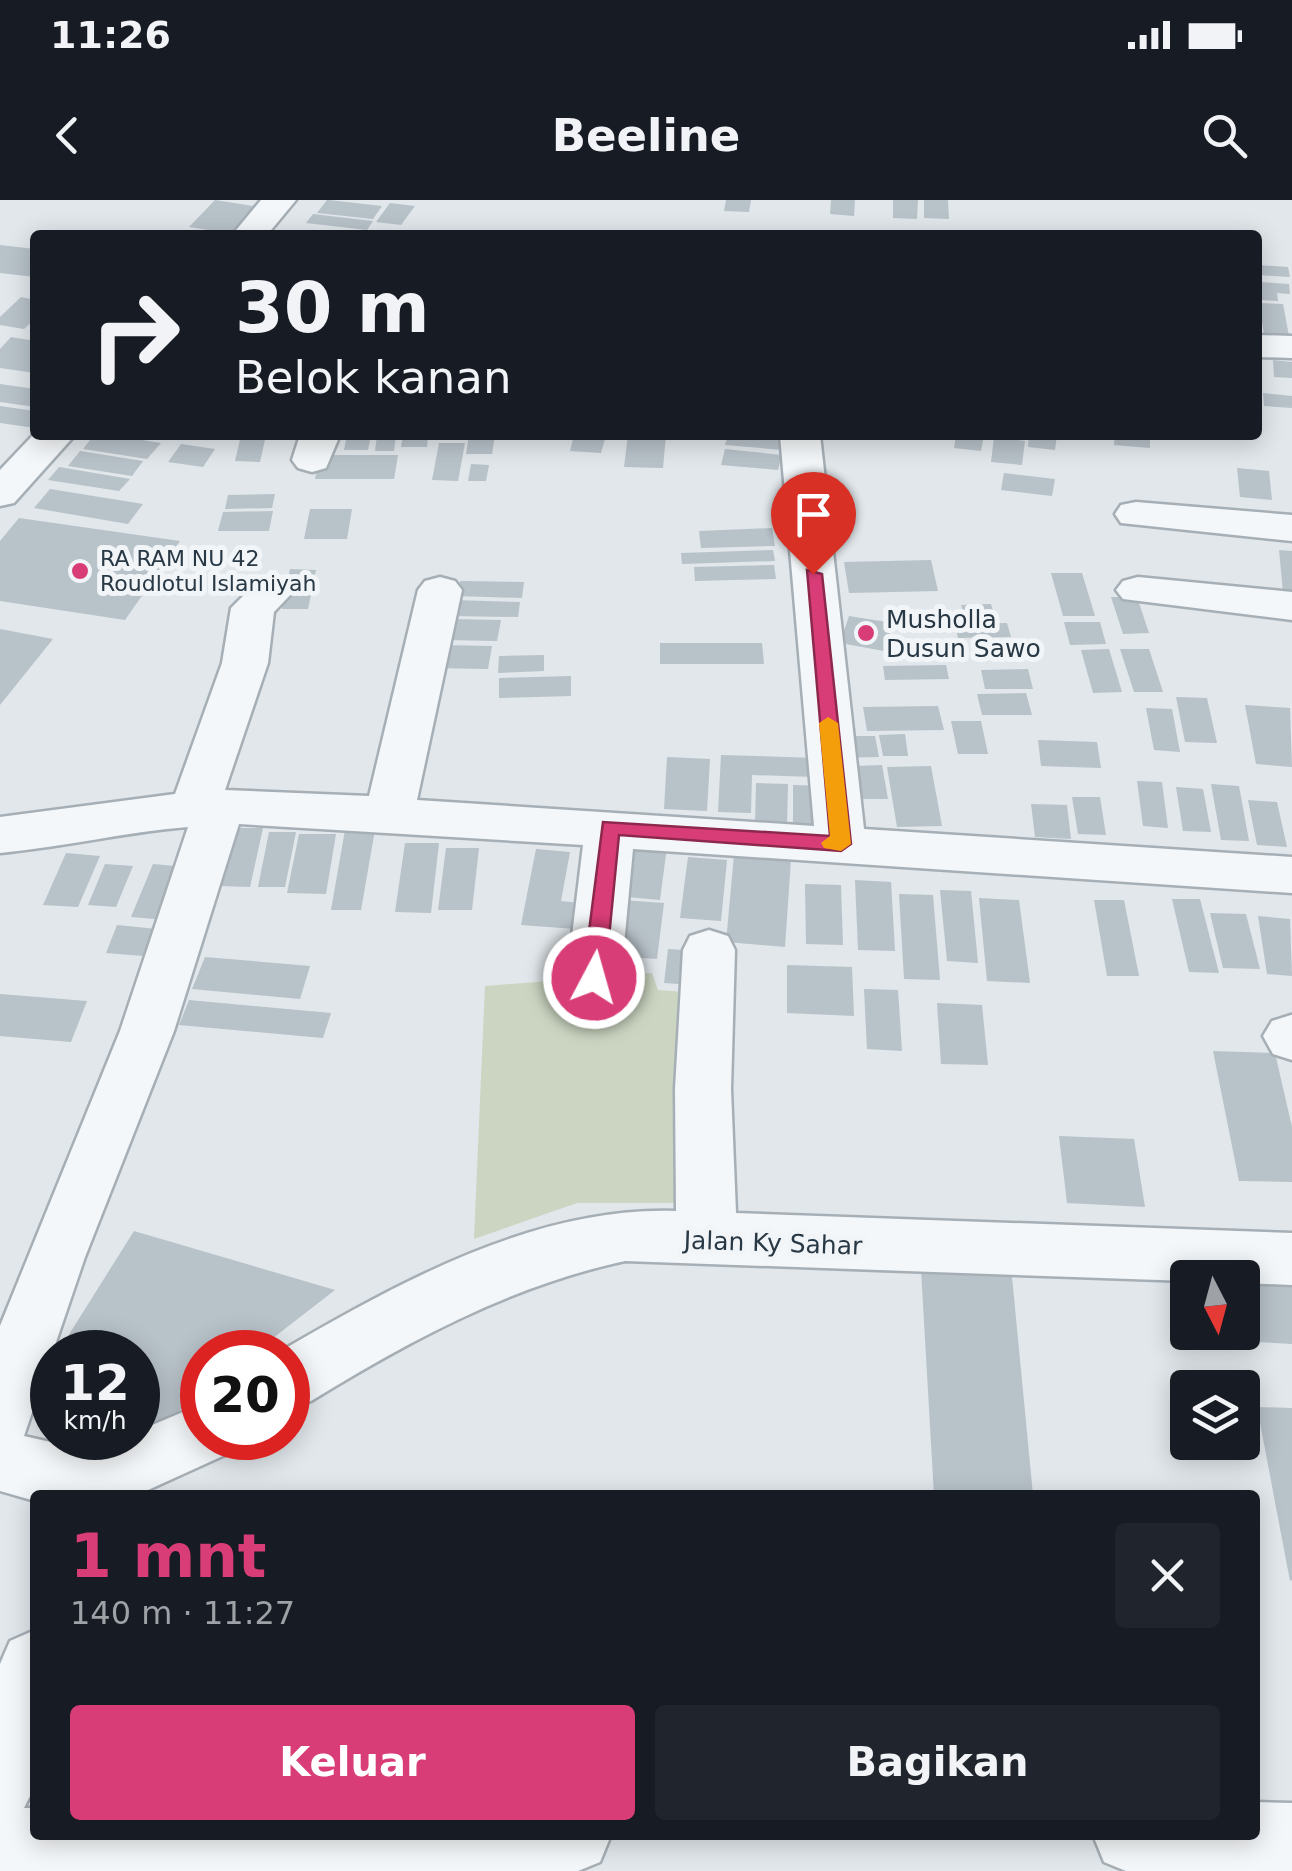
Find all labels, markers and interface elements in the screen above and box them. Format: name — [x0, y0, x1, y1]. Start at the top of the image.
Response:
text: 11:26 — [50, 13, 171, 57]
icon: back — [40, 108, 95, 163]
icon: search — [1197, 108, 1252, 163]
text: Beeline — [552, 109, 740, 162]
text: 30 m — [235, 267, 430, 349]
icon: right — [70, 270, 200, 400]
text: Belok kanan — [235, 351, 511, 404]
pin — [771, 472, 856, 575]
icon: arrive — [786, 487, 841, 542]
place label: RA RAM NU 42 Roudlotul Islamiyah — [100, 546, 316, 596]
marker: RA RAM NU 42 Roudlotul Islamiyah — [69, 560, 91, 582]
place label: Musholla Dusun Sawo — [886, 605, 1041, 663]
marker: Musholla Dusun Sawo — [855, 622, 877, 644]
position arrow — [542, 926, 646, 1030]
street label: Jalan Ky Sahar — [681, 1225, 864, 1261]
north arrow — [1170, 1260, 1260, 1350]
map controls — [1170, 1260, 1260, 1460]
speed limit sign: 20 — [180, 1330, 310, 1460]
text: 12 — [60, 1354, 130, 1412]
button: layers — [1170, 1370, 1260, 1460]
text: km/h — [63, 1406, 127, 1435]
text: 1 mnt — [70, 1521, 267, 1591]
button: close — [1115, 1523, 1220, 1628]
text: 140 m · 11:27 — [70, 1594, 295, 1632]
button: Keluar — [70, 1705, 635, 1820]
button: Bagikan — [655, 1705, 1220, 1820]

